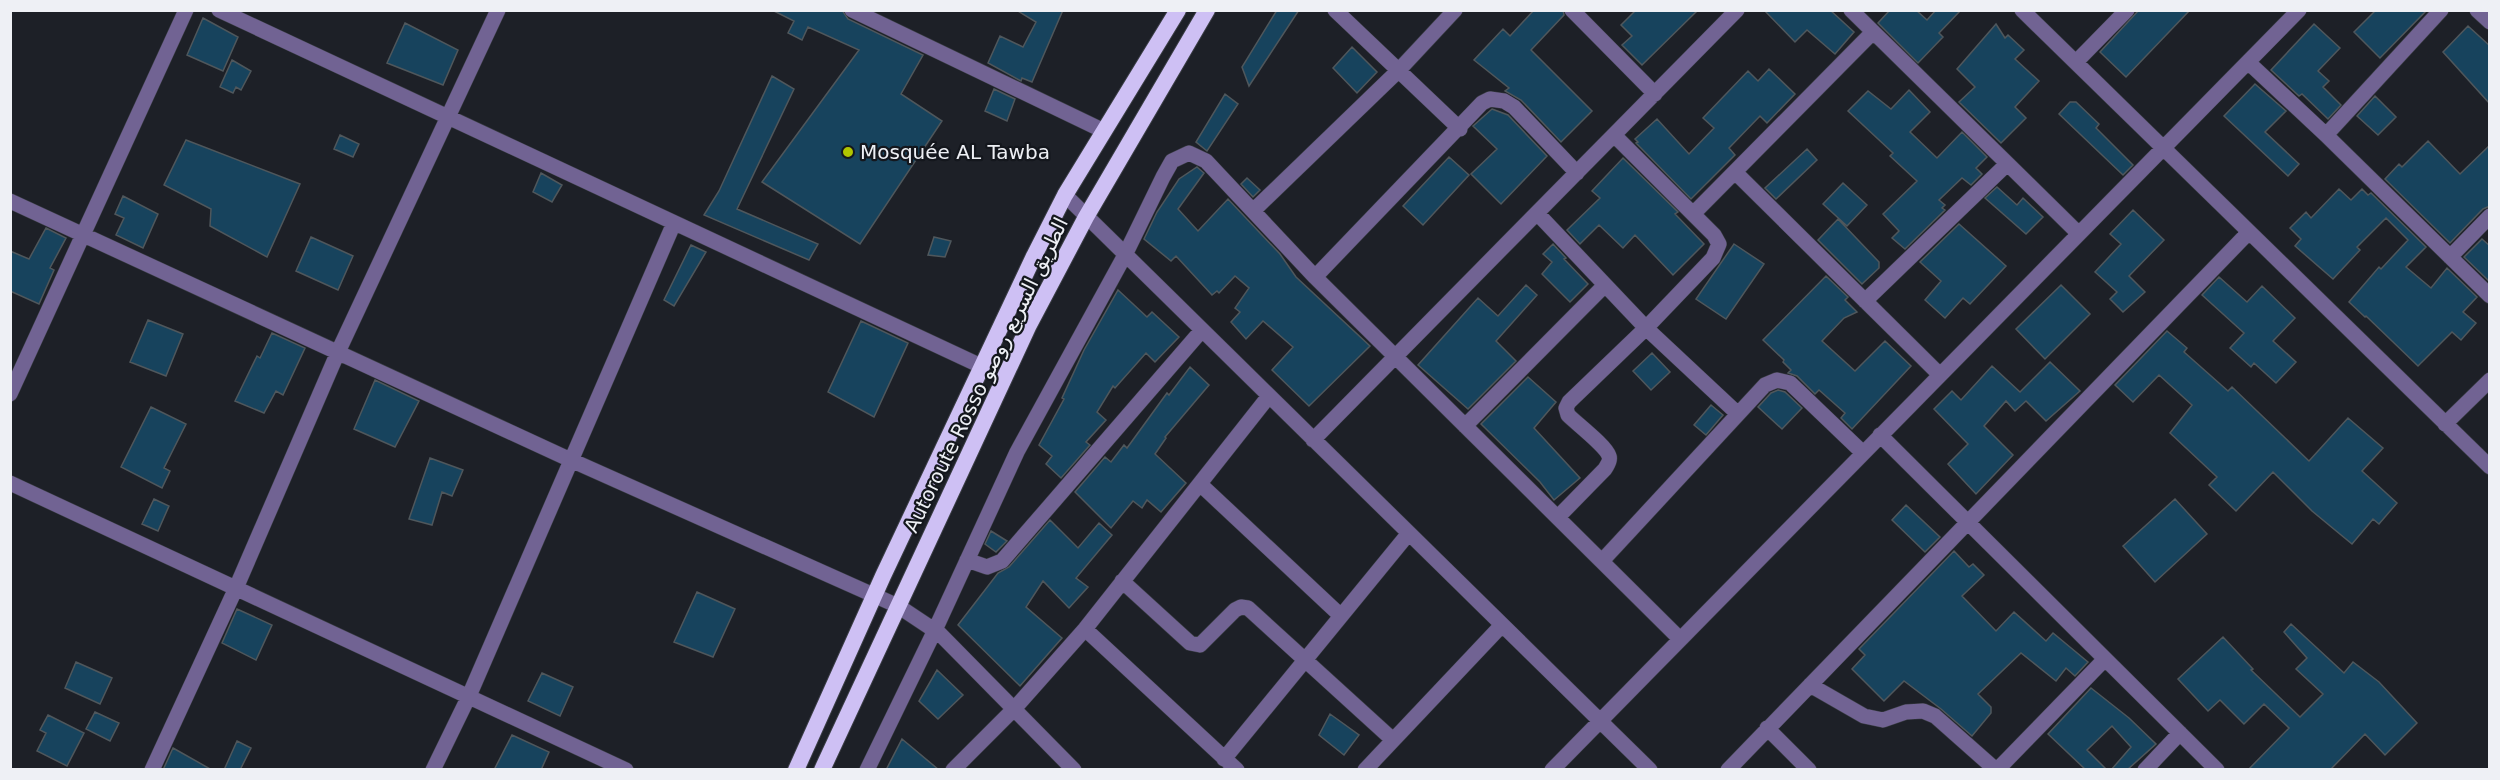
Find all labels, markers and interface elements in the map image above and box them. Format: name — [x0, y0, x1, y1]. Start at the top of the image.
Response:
place label: Mosquée AL Tawba — [860, 140, 1050, 164]
marker: Mosquée AL Tawba — [841, 145, 855, 159]
street label: Autoroute Rosso الطريق السريع روصو — [899, 213, 1073, 537]

